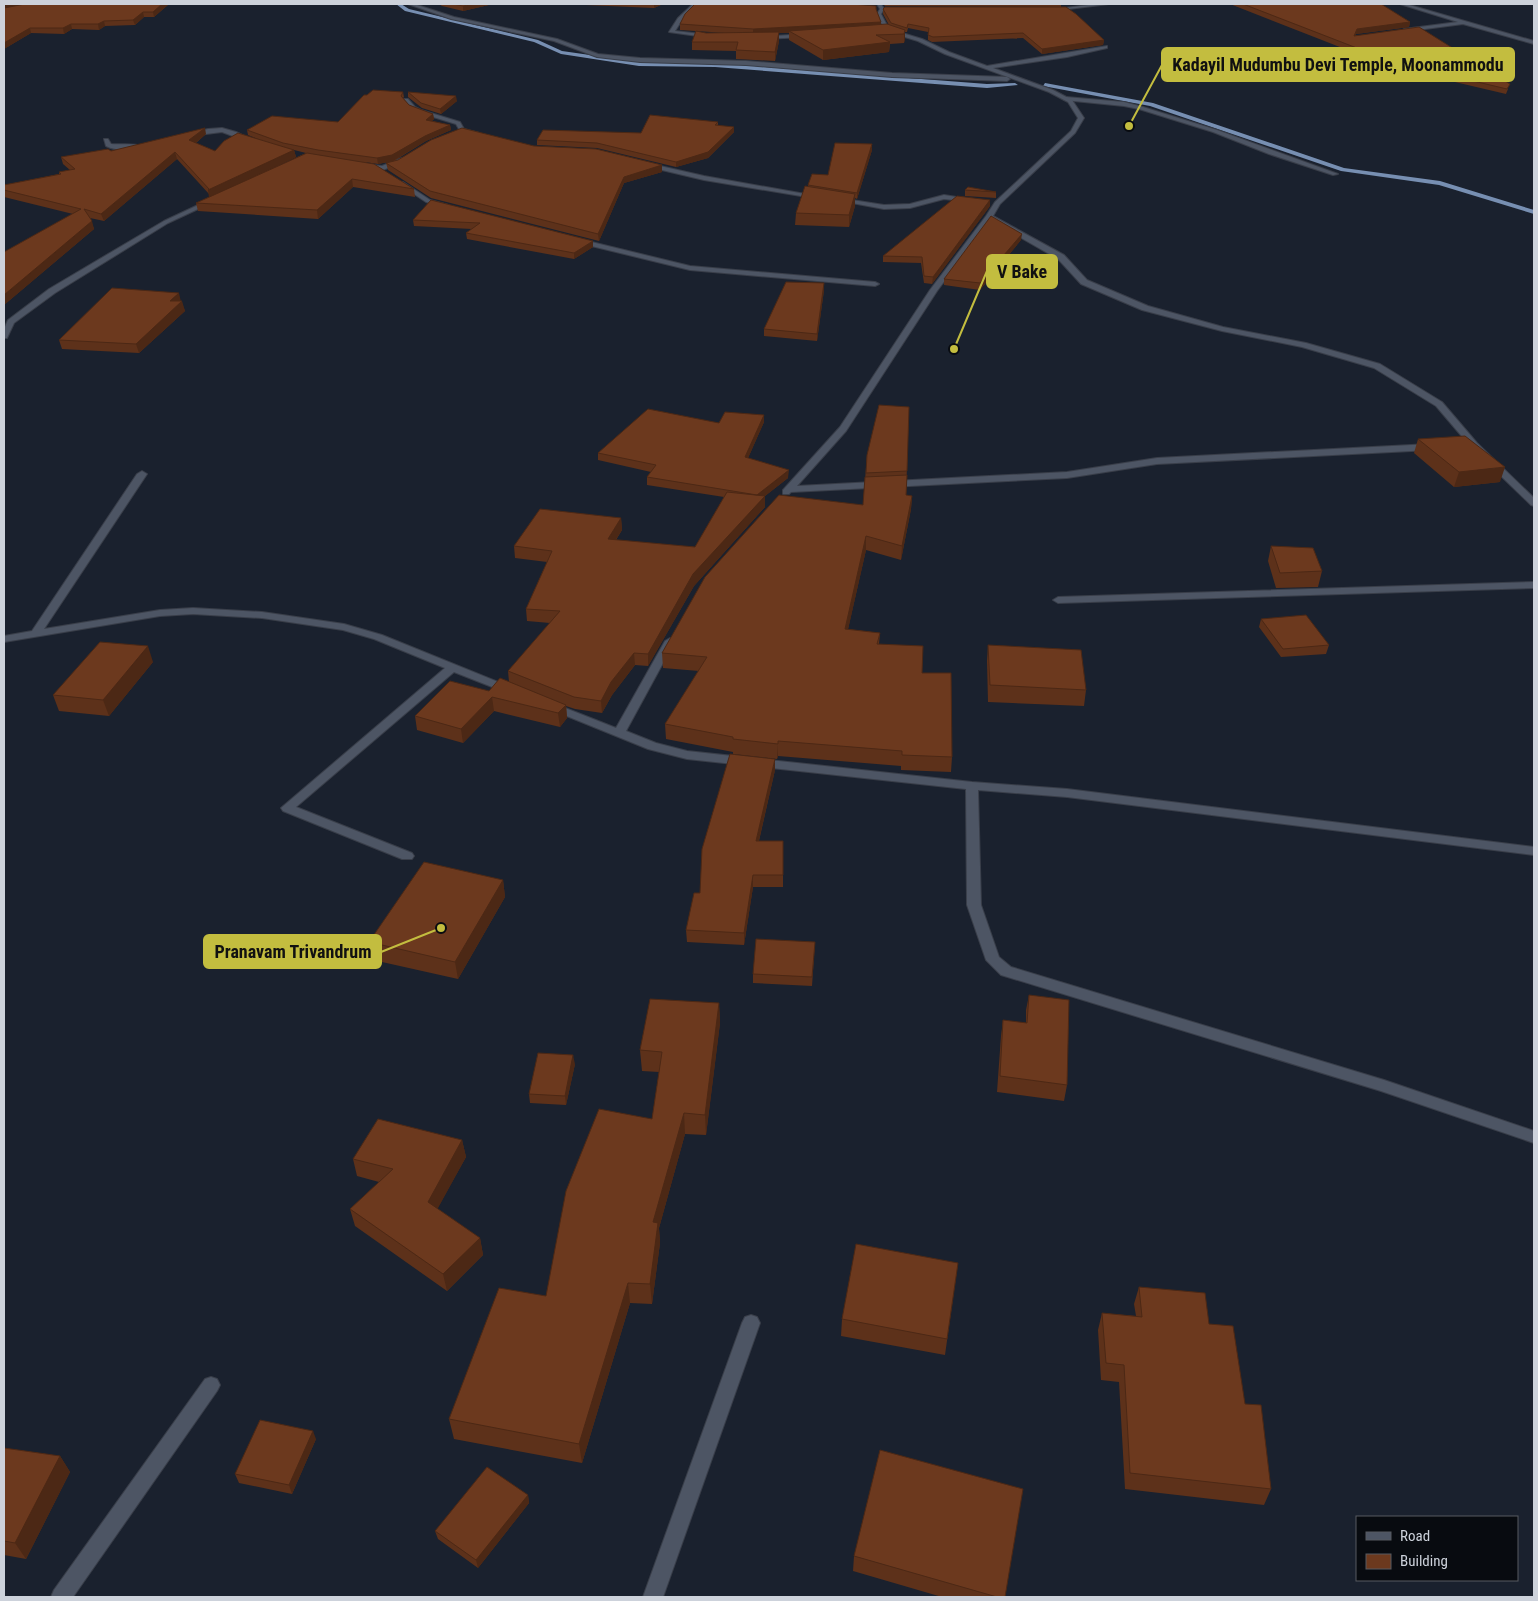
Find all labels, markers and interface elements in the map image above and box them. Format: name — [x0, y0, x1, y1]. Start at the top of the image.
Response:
callout: Kadayil Mudumbu Devi Temple, Moonammodu — [1162, 48, 1514, 81]
text: Kadayil Mudumbu Devi Temple, Moonammodu — [1172, 54, 1504, 75]
callout: V Bake — [987, 255, 1057, 288]
text: V Bake — [997, 261, 1047, 282]
callout: Pranavam Trivandrum — [204, 935, 381, 968]
text: Pranavam Trivandrum — [214, 941, 372, 962]
legend — [1356, 1516, 1518, 1581]
text: Road — [1400, 1527, 1430, 1545]
text: Building — [1400, 1552, 1448, 1570]

